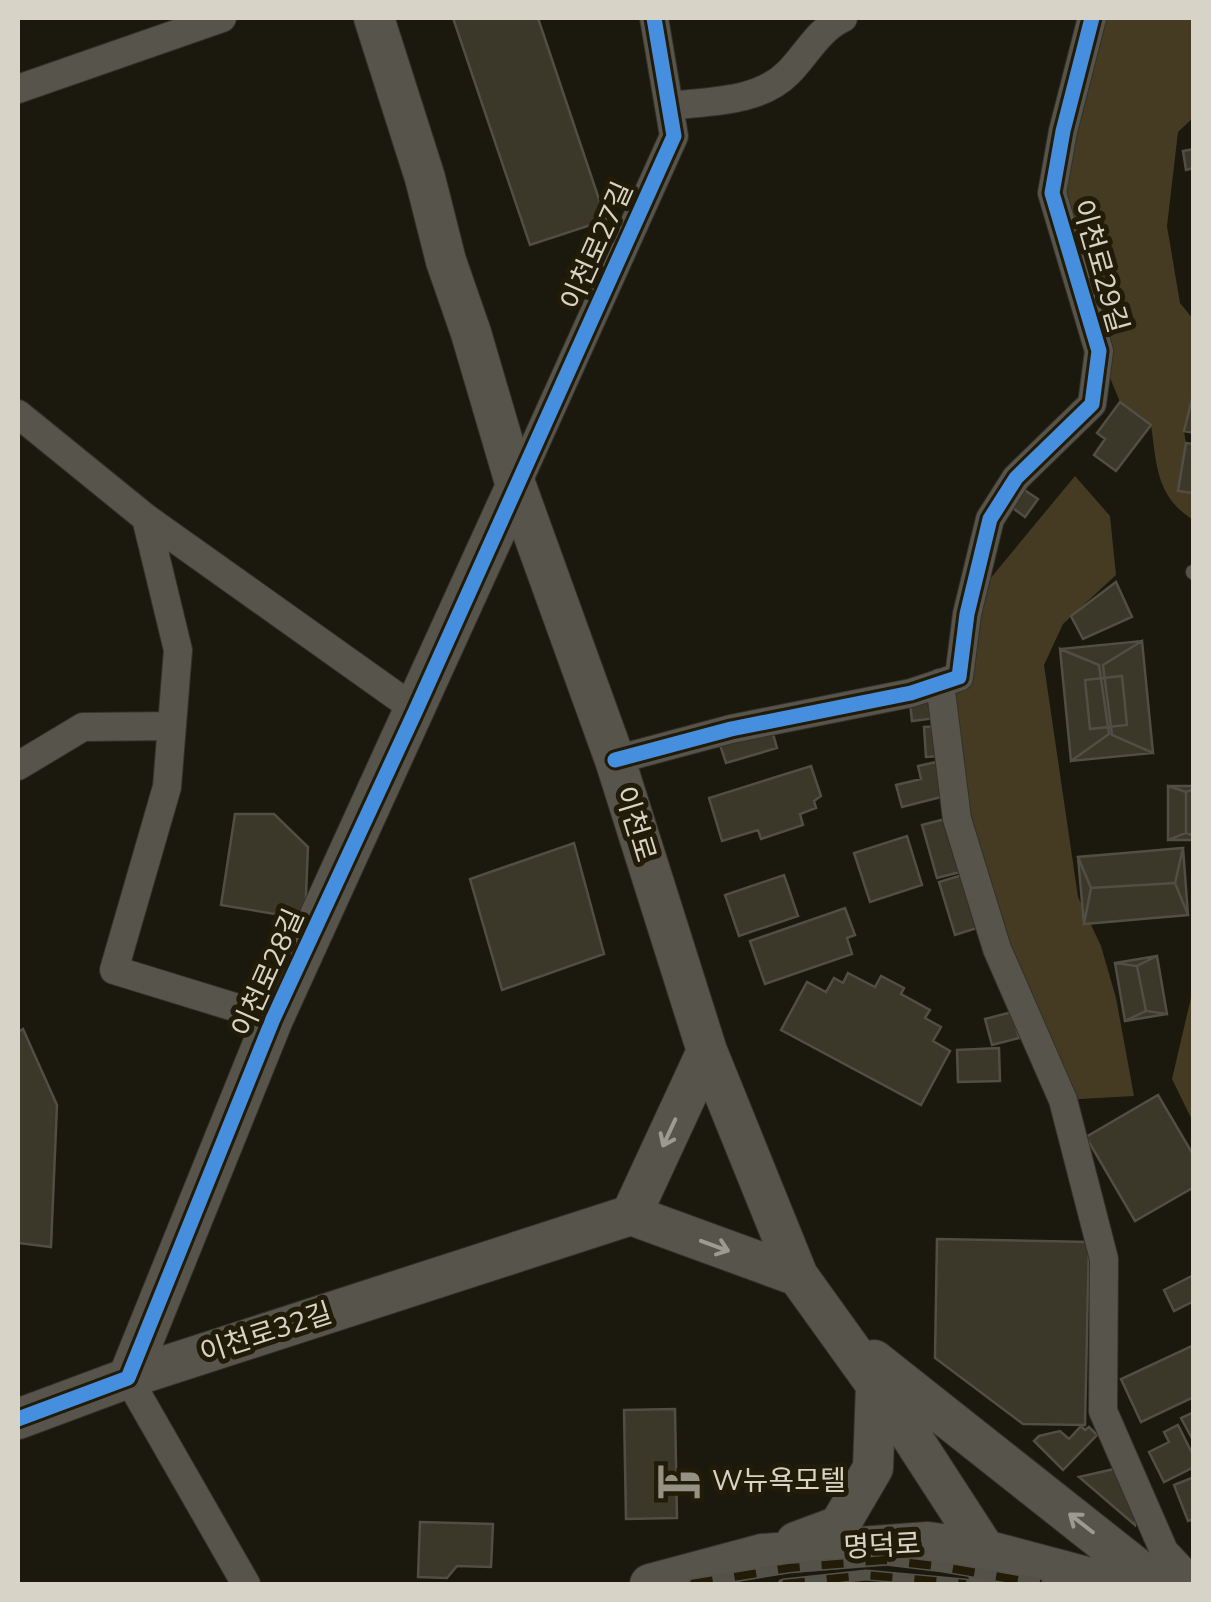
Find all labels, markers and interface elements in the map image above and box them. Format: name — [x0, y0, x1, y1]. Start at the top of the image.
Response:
street label: 이천로27길 — [552, 176, 642, 316]
street label: 이천로29길 — [1063, 195, 1137, 337]
street label: 이천로 — [606, 781, 664, 867]
street label: 이천로28길 — [223, 903, 313, 1043]
one-way arrow — [658, 1117, 677, 1147]
one-way arrow — [698, 1238, 729, 1256]
street label: 이천로32길 — [195, 1294, 337, 1372]
hotel icon: W뉴욕모텔 — [655, 1457, 703, 1505]
place label: W뉴욕모텔 — [712, 1462, 846, 1500]
one-way arrow — [1069, 1512, 1095, 1534]
street label: 명덕로 — [842, 1525, 922, 1567]

